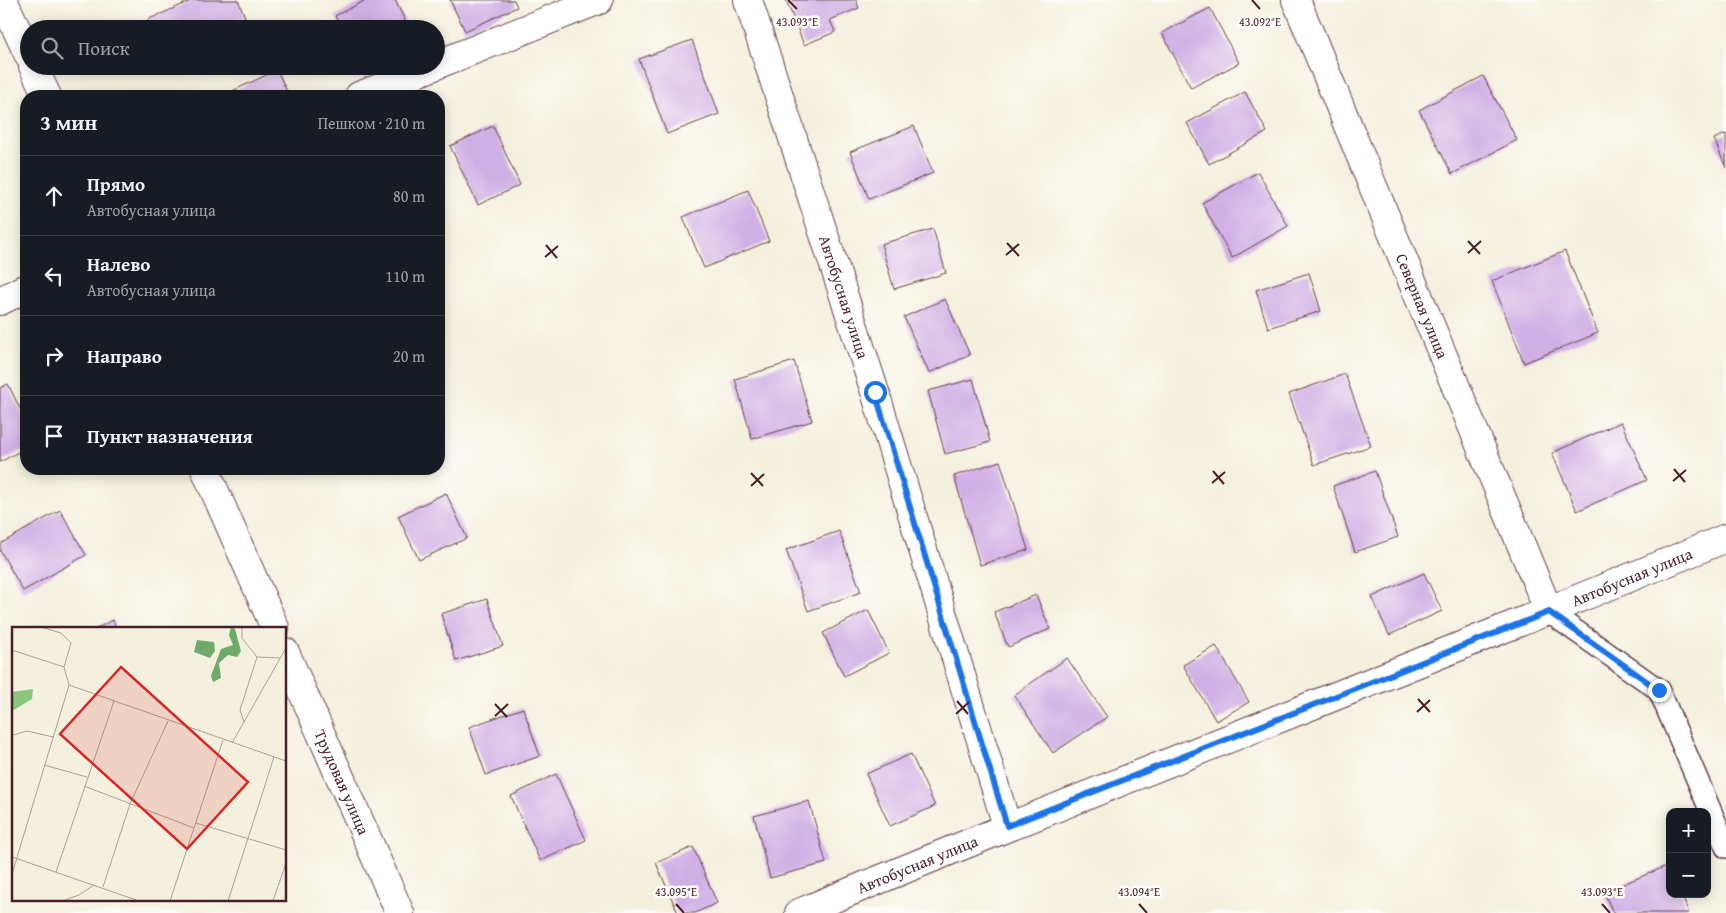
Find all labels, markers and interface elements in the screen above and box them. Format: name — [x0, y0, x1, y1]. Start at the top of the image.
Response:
text: 43.093°E — [776, 13, 818, 30]
text: 43.092°E — [1239, 13, 1281, 30]
search box — [20, 20, 445, 75]
icon: search — [38, 34, 66, 62]
text: Поиск — [78, 34, 130, 62]
text: 3 мин — [40, 107, 97, 138]
text: Пешком · 210 m — [318, 111, 425, 135]
text: Прямо — [87, 170, 145, 198]
icon: ahead — [40, 182, 68, 210]
text: 80 m — [393, 184, 425, 208]
text: Автобусная улица — [87, 198, 216, 222]
street label: Автобусная улица — [813, 232, 876, 362]
text: Налево — [87, 250, 150, 278]
street label: Северная улица — [1390, 250, 1455, 363]
icon: left — [40, 262, 68, 290]
text: 110 m — [385, 264, 425, 288]
text: Автобусная улица — [87, 278, 216, 302]
icon: right — [40, 342, 68, 370]
text: Направо — [87, 342, 162, 370]
text: 20 m — [393, 344, 425, 368]
route start — [864, 381, 887, 404]
icon: arrive — [40, 422, 68, 450]
text: Пункт назначения — [87, 422, 253, 450]
street label: Автобусная улица — [1568, 541, 1696, 612]
inset map — [12, 627, 286, 900]
route end — [1648, 679, 1671, 702]
street label: Трудовая улица — [309, 725, 376, 839]
map controls — [1666, 808, 1711, 898]
button: + — [1666, 808, 1711, 853]
street label: Автобусная улица — [853, 828, 982, 900]
button: − — [1666, 853, 1711, 898]
text: 43.095°E — [655, 883, 697, 900]
text: 43.094°E — [1118, 883, 1160, 900]
text: 43.093°E — [1581, 883, 1623, 900]

